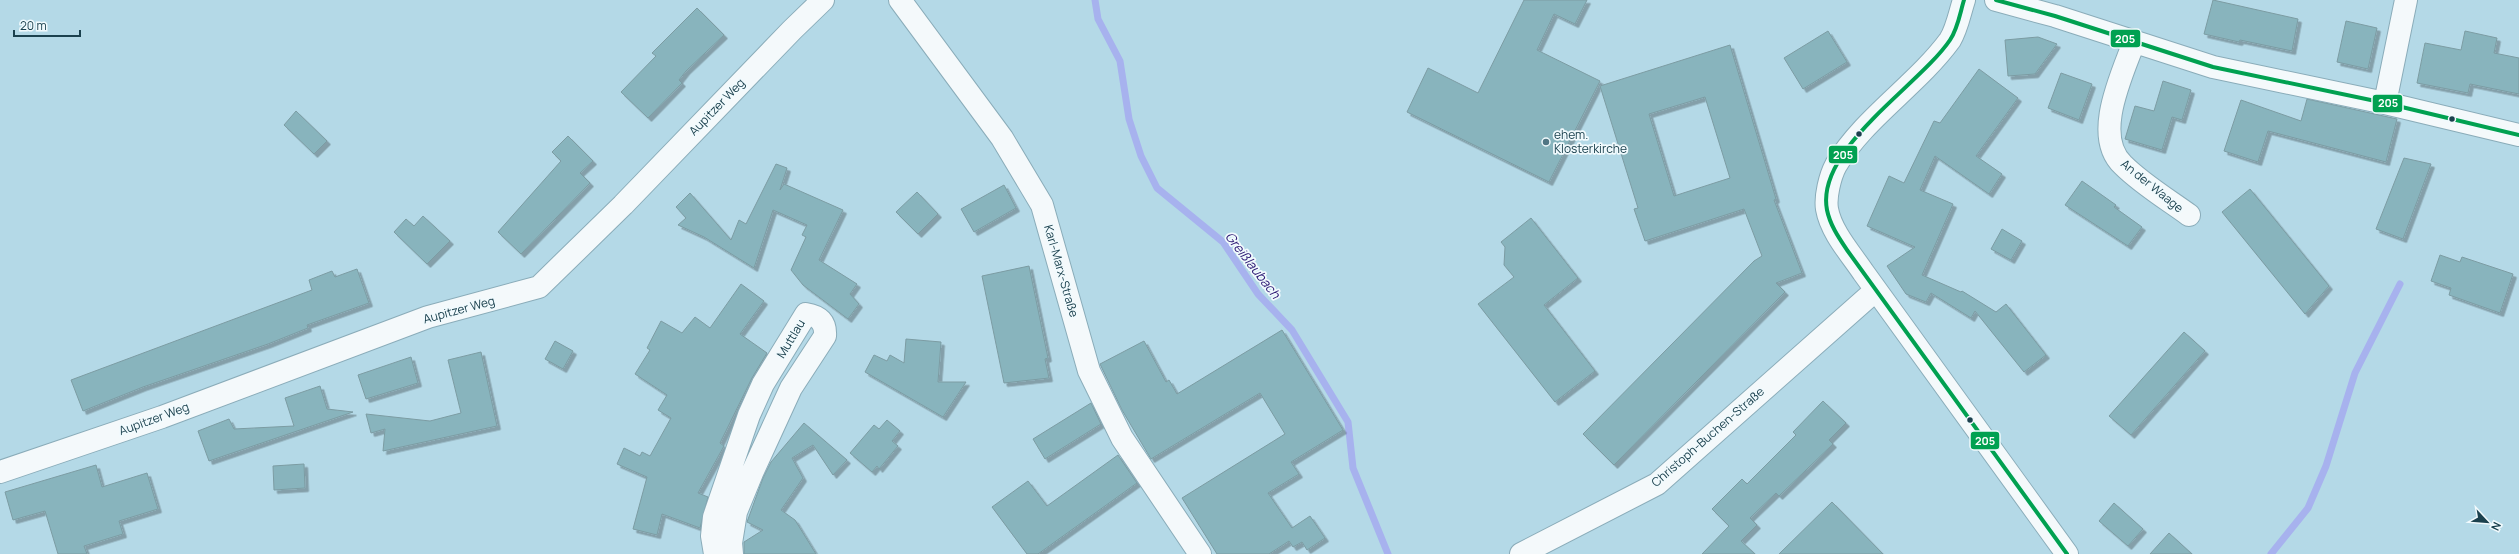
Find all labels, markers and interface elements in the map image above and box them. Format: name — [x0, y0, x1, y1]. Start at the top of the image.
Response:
scale bar — [14, 12, 80, 38]
text: 20 m — [20, 17, 47, 34]
line badge: 205 — [2110, 29, 2141, 48]
text: 205 — [2115, 31, 2135, 46]
street label: Aupitzer Weg — [685, 74, 748, 139]
line badge: 205 — [2372, 94, 2403, 113]
text: 205 — [2378, 95, 2398, 110]
unlabelled marker — [2447, 114, 2457, 124]
place label: ehem. Klosterkirche — [1554, 126, 1627, 157]
unlabelled marker — [1854, 129, 1864, 139]
marker: ehem. Klosterkirche — [1541, 137, 1551, 147]
line badge: 205 — [1828, 145, 1858, 164]
text: 205 — [1833, 147, 1853, 162]
street label: An der Waage — [2117, 155, 2187, 216]
street label: Karl-Marx-Straße — [1040, 223, 1083, 319]
water label: Greißlaubach — [1221, 228, 1285, 303]
street label: Aupitzer Weg — [421, 292, 497, 327]
street label: Muttlau — [772, 316, 809, 361]
street label: Christoph-Buchen-Straße — [1648, 383, 1768, 490]
street label: Aupitzer Weg — [116, 398, 191, 439]
unlabelled marker — [1965, 415, 1975, 425]
line badge: 205 — [1970, 431, 2000, 450]
text: 205 — [1975, 433, 1995, 448]
north arrow — [2467, 502, 2507, 542]
text: N — [2488, 520, 2505, 534]

